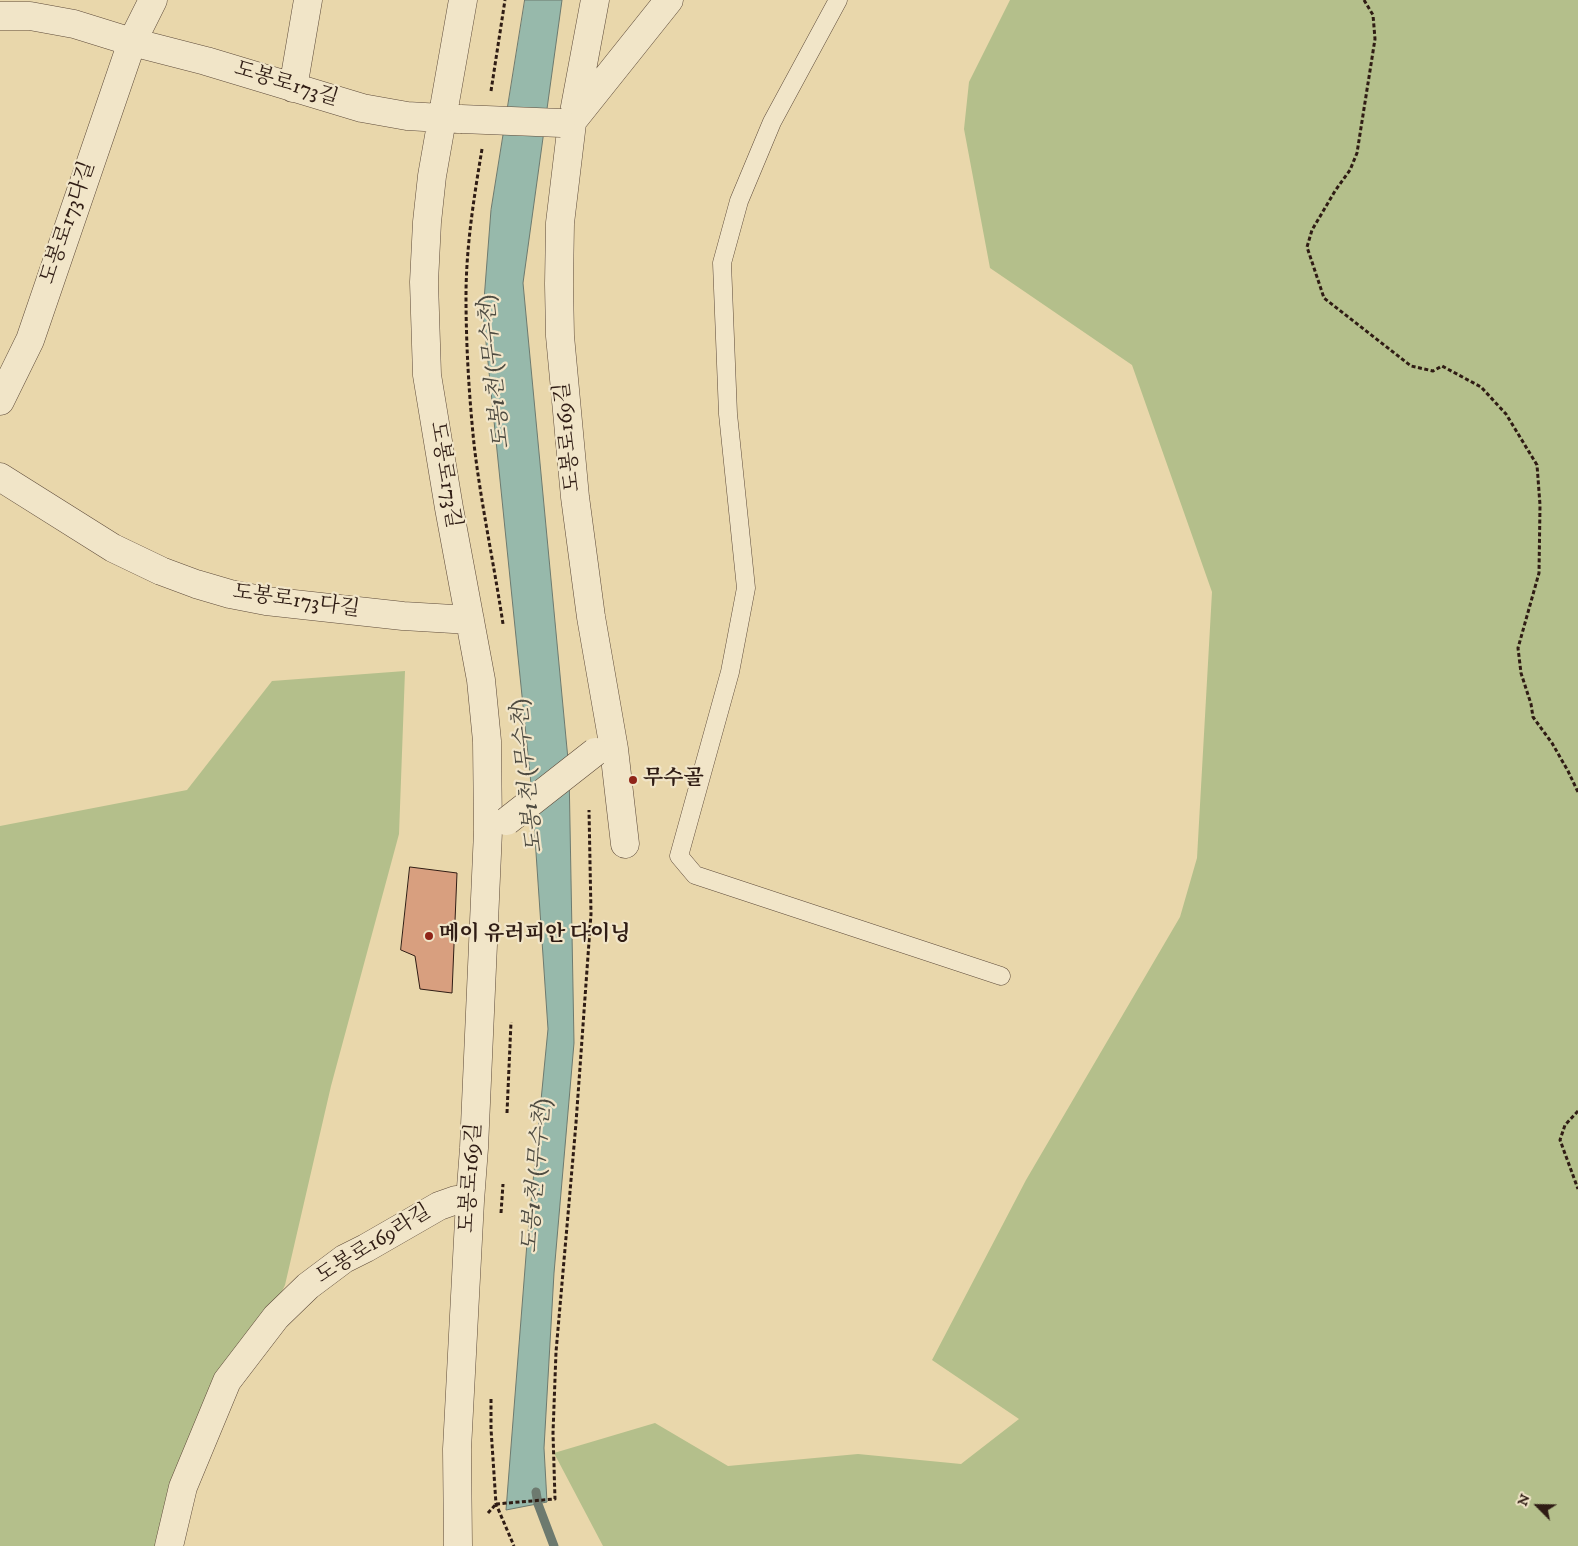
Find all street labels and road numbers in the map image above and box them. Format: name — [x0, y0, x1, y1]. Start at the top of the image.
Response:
street label: 도봉로173길 — [231, 57, 341, 113]
street label: 도봉로173다길 — [36, 158, 102, 288]
street label: 도봉로169길 — [551, 381, 587, 493]
street label: 도봉로173길 — [423, 420, 465, 530]
street label: 도봉로173다길 — [231, 581, 361, 623]
street label: 도봉로169길 — [456, 1122, 488, 1234]
street label: 도봉로169라길 — [312, 1200, 436, 1290]

